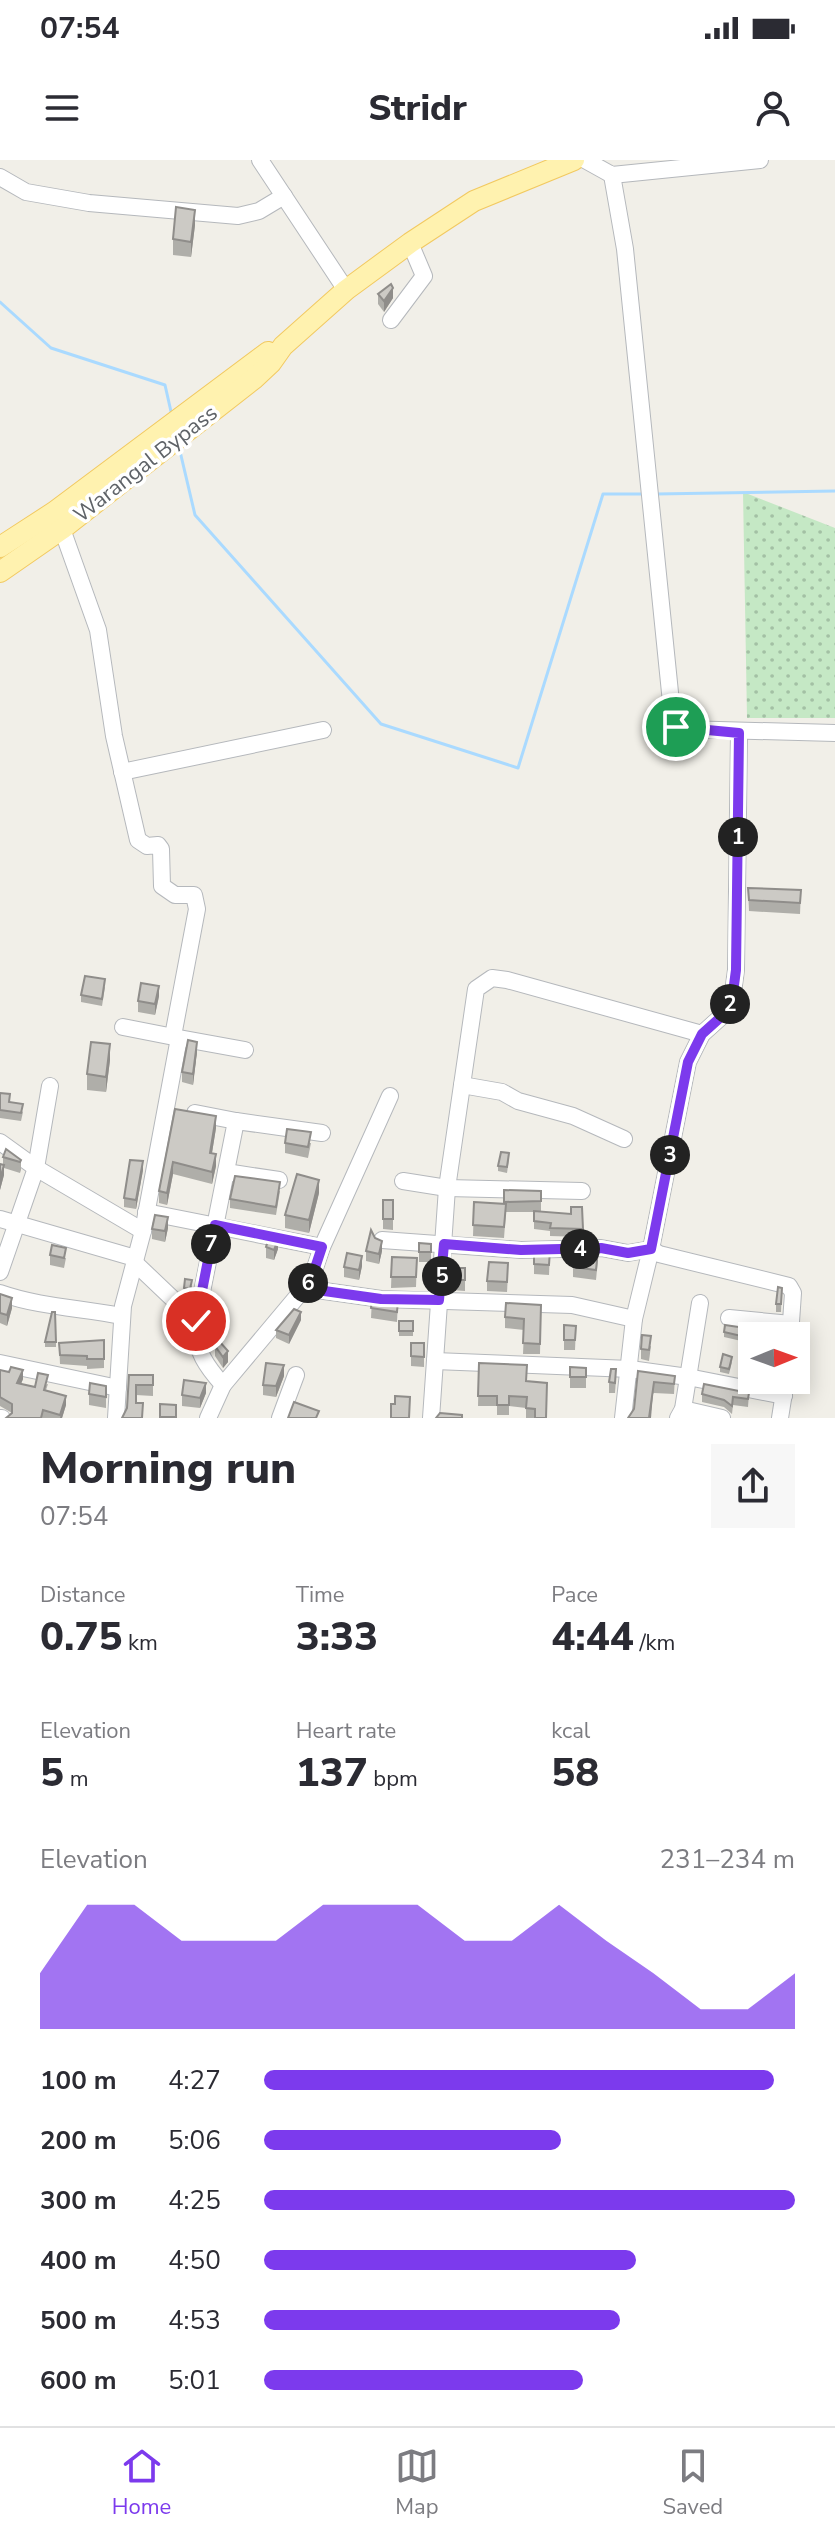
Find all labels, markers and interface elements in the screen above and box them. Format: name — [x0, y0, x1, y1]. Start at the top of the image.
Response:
text: 07:54 — [40, 8, 119, 49]
text: Stridr — [368, 84, 467, 133]
icon: menu — [40, 86, 84, 130]
icon: person — [751, 86, 795, 130]
street label: Warangal Bypass — [67, 398, 224, 530]
pin — [642, 693, 710, 761]
icon: arrive — [654, 705, 698, 749]
pin: 1 — [718, 817, 758, 857]
text: 1 — [731, 822, 745, 852]
pin: 2 — [710, 984, 750, 1024]
text: 2 — [723, 989, 737, 1019]
pin: 3 — [650, 1135, 690, 1175]
text: 3 — [663, 1140, 677, 1170]
pin: 7 — [191, 1224, 231, 1264]
text: 7 — [204, 1229, 218, 1259]
pin: 4 — [560, 1229, 600, 1269]
text: 4 — [573, 1234, 587, 1264]
pin: 5 — [422, 1256, 462, 1296]
text: 5 — [435, 1261, 449, 1291]
pin: 6 — [288, 1263, 328, 1303]
text: 6 — [301, 1268, 315, 1298]
pin — [162, 1287, 230, 1355]
icon: check — [174, 1299, 218, 1343]
north arrow — [738, 1322, 810, 1394]
map controls — [738, 1322, 810, 1394]
text: Morning run — [40, 1439, 296, 1499]
button: share — [711, 1444, 795, 1528]
text: 07:54 — [40, 1499, 108, 1534]
text: Distance — [40, 1580, 125, 1610]
text: Time — [296, 1580, 345, 1610]
text: Pace — [551, 1580, 598, 1610]
text: 0.75 — [40, 1610, 122, 1664]
text: 3:33 — [296, 1610, 378, 1664]
text: 4:44 — [551, 1610, 634, 1664]
text: km — [122, 1628, 158, 1658]
text: /km — [634, 1628, 675, 1658]
text: Elevation — [40, 1716, 131, 1746]
text: Heart rate — [296, 1716, 396, 1746]
text: kcal — [551, 1716, 590, 1746]
text: 5 — [40, 1746, 64, 1800]
text: 137 — [296, 1746, 368, 1800]
text: 58 — [551, 1746, 599, 1800]
text: m — [64, 1764, 89, 1794]
text: bpm — [368, 1764, 418, 1794]
text: Elevation — [40, 1842, 148, 1877]
text: 231–234 m — [659, 1842, 795, 1877]
text: 100 m — [40, 2063, 117, 2098]
text: 4:27 — [168, 2063, 221, 2098]
text: 200 m — [40, 2123, 117, 2158]
text: 5:06 — [168, 2123, 221, 2158]
text: 300 m — [40, 2183, 117, 2218]
text: 4:25 — [168, 2183, 221, 2218]
text: 400 m — [40, 2243, 117, 2278]
text: 4:50 — [168, 2243, 221, 2278]
text: 500 m — [40, 2303, 117, 2338]
text: 4:53 — [168, 2303, 221, 2338]
text: 600 m — [40, 2363, 117, 2398]
text: 5:01 — [168, 2363, 221, 2398]
tab: Home — [112, 2444, 171, 2522]
tab: Map — [395, 2444, 439, 2522]
tab: Saved — [662, 2444, 723, 2522]

